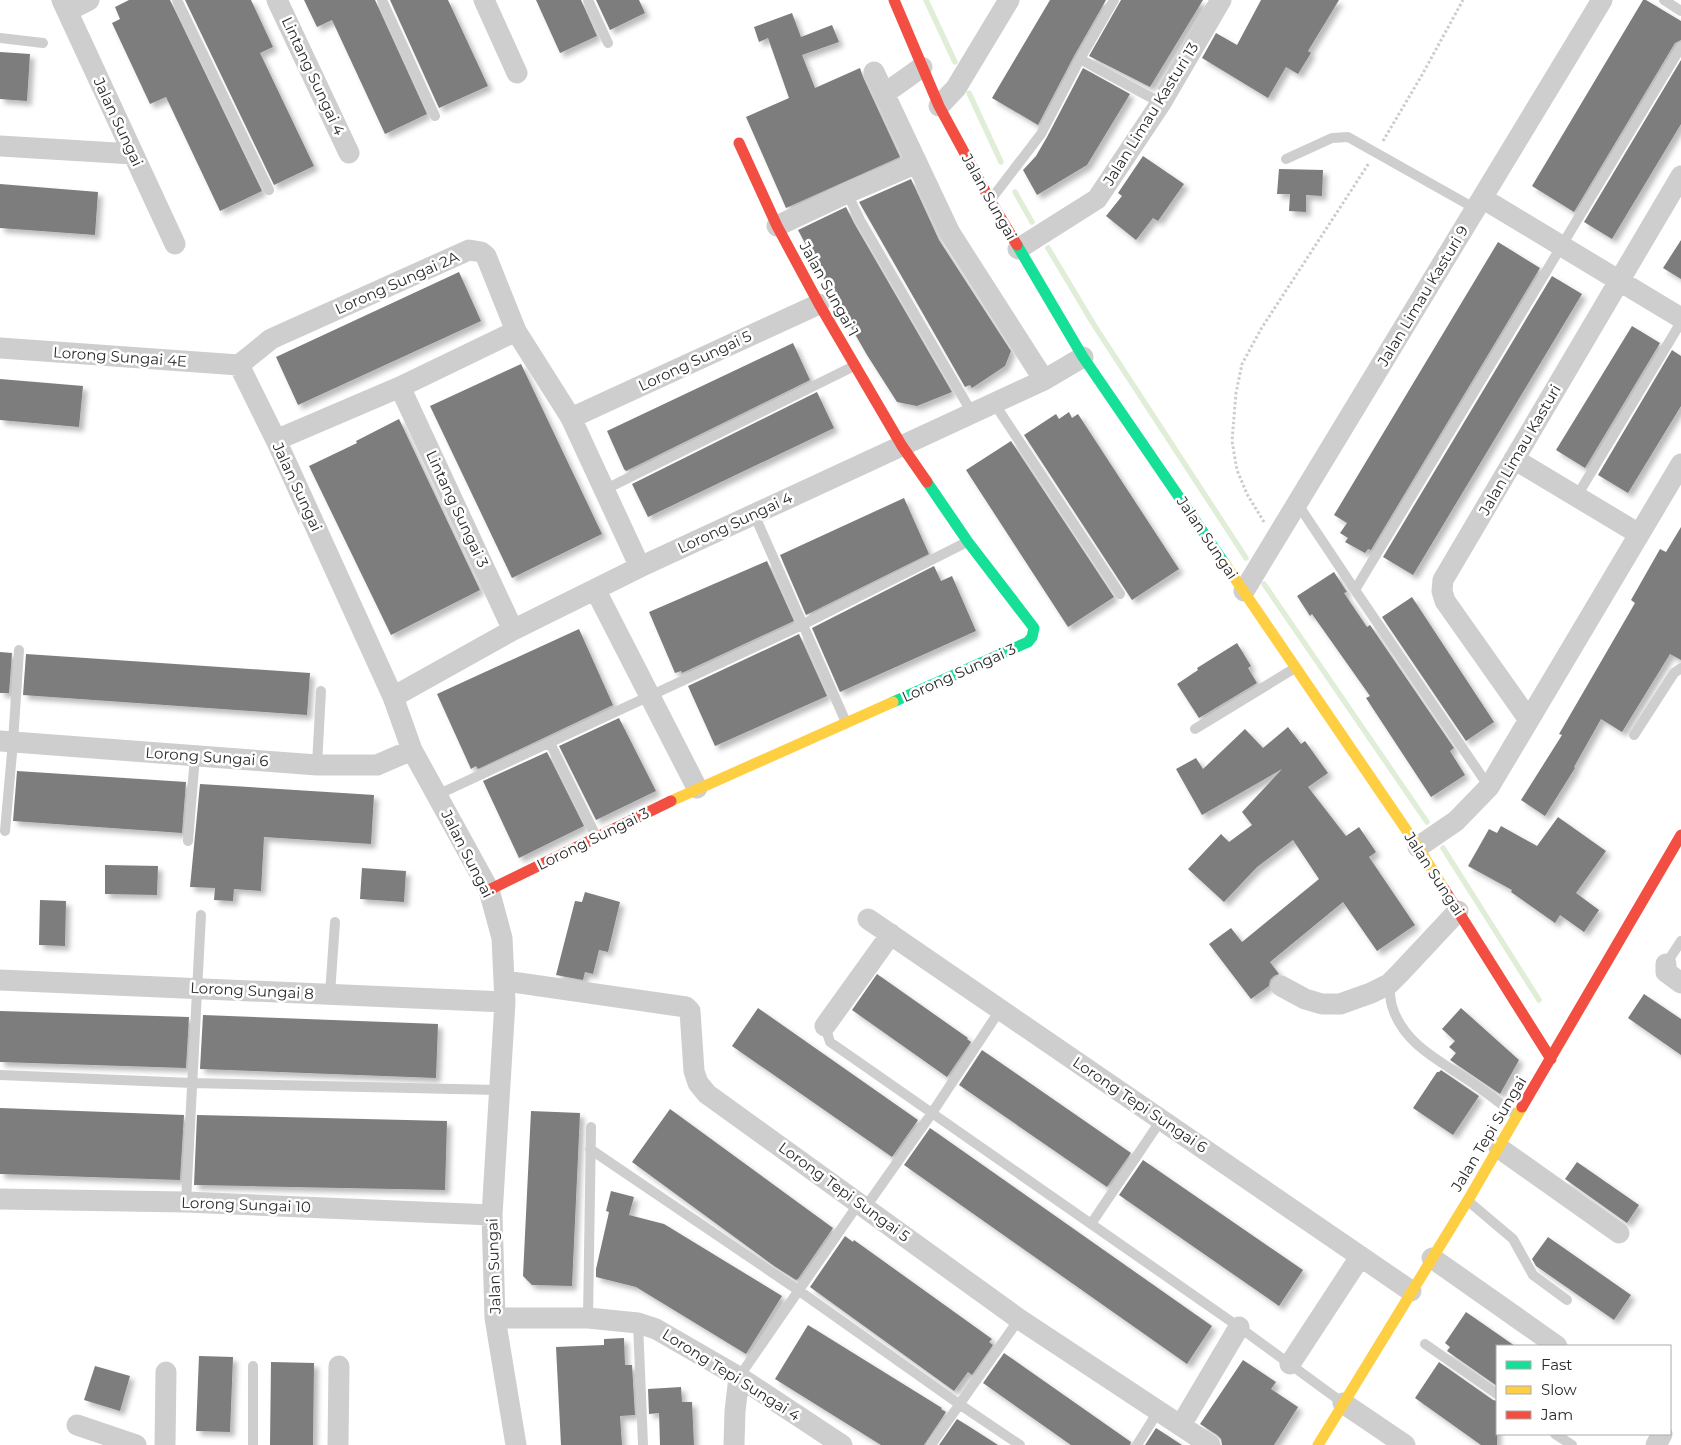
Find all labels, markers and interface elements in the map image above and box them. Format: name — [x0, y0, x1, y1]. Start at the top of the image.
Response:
street label: Lintang Sungai 4 — [278, 14, 349, 138]
street label: Jalan Limau Kasturi 13 — [1098, 39, 1202, 190]
street label: Jalan Sungai — [89, 73, 147, 169]
street label: Jalan Sungai — [957, 149, 1021, 243]
street label: Jalan Limau Kasturi 9 — [1373, 222, 1472, 370]
street label: Jalan Sungai 1 — [795, 237, 863, 339]
street label: Lorong Sungai 2A — [332, 247, 462, 318]
street label: Lorong Sungai 5 — [635, 326, 754, 395]
street label: Lorong Sungai 4E — [52, 342, 188, 371]
street label: Jalan Limau Kasturi — [1474, 381, 1565, 519]
street label: Jalan Sungai — [268, 438, 326, 534]
street label: Lintang Sungai 3 — [422, 447, 493, 570]
street label: Lorong Sungai 4 — [675, 488, 795, 557]
street label: Jalan Sungai — [1172, 492, 1242, 583]
street label: Lorong Sungai 3 — [899, 639, 1019, 706]
street label: Lorong Sungai 6 — [145, 743, 269, 770]
street label: Lorong Sungai 3 — [533, 803, 652, 874]
street label: Jalan Sungai — [437, 806, 498, 901]
street label: Jalan Sungai — [1400, 827, 1469, 919]
street label: Lorong Sungai 8 — [190, 978, 314, 1003]
street label: Lorong Tepi Sungai 6 — [1069, 1052, 1211, 1157]
street label: Jalan Tepi Sungai — [1446, 1073, 1530, 1196]
street label: Lorong Tepi Sungai 5 — [775, 1138, 914, 1246]
street label: Lorong Sungai 10 — [181, 1193, 311, 1216]
street label: Jalan Sungai — [482, 1218, 505, 1315]
street label: Lorong Tepi Sungai 4 — [659, 1324, 804, 1425]
legend — [1496, 1345, 1671, 1435]
text: Fast — [1541, 1355, 1572, 1374]
text: Slow — [1541, 1380, 1577, 1399]
text: Jam — [1540, 1405, 1573, 1424]

